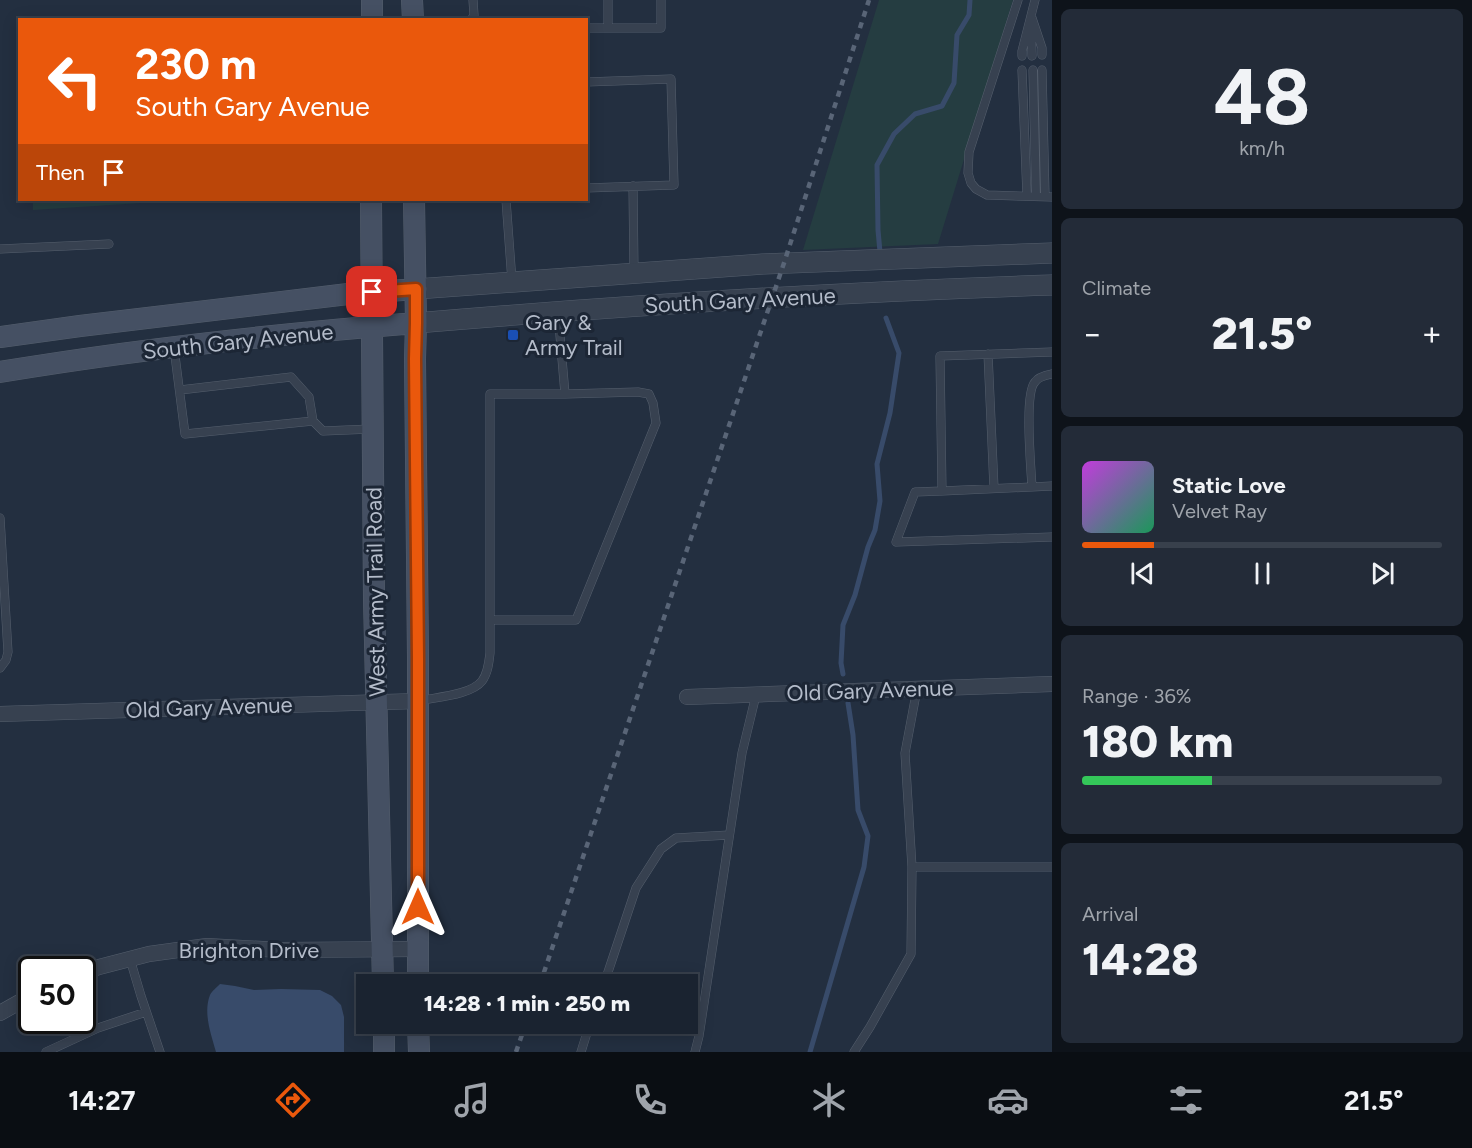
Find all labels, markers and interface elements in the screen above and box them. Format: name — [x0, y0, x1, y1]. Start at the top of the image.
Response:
text: 230 m — [135, 39, 257, 90]
icon: left — [36, 42, 114, 120]
text: 48 — [1213, 50, 1311, 144]
text: South Gary Avenue — [135, 90, 370, 123]
text: km/h — [1239, 136, 1285, 160]
icon: arrive — [97, 156, 130, 189]
text: Then — [36, 159, 85, 186]
pin — [346, 266, 397, 317]
icon: arrive — [355, 275, 388, 308]
text: Climate — [1082, 276, 1151, 300]
street label: South Gary Avenue — [644, 282, 836, 319]
text: 21.5° — [1211, 306, 1313, 360]
place label: Gary & Army Trail — [525, 309, 623, 361]
text: − — [1082, 314, 1103, 353]
text: + — [1421, 314, 1442, 353]
street label: South Gary Avenue — [141, 318, 335, 365]
marker: Gary & Army Trail — [506, 328, 520, 342]
text: Static Love — [1172, 472, 1286, 499]
street label: West Army Trail Road — [360, 487, 391, 697]
text: Velvet Ray — [1172, 499, 1267, 523]
icon: previous — [1126, 557, 1159, 590]
icon: pause — [1246, 557, 1279, 590]
icon: next — [1366, 557, 1399, 590]
street label: Old Gary Avenue — [786, 674, 954, 707]
text: Range · 36% — [1082, 684, 1191, 708]
street label: Old Gary Avenue — [125, 691, 293, 724]
text: 180 km — [1082, 714, 1233, 768]
position arrow — [386, 875, 450, 939]
text: Arrival — [1082, 902, 1138, 926]
text: 14:28 — [1082, 932, 1198, 986]
street label: Brighton Drive — [179, 937, 319, 964]
speed limit sign: 50 — [18, 956, 96, 1034]
text: 14:28 · 1 min · 250 m — [424, 990, 630, 1017]
icon: directions — [272, 1079, 314, 1121]
icon: music — [451, 1079, 493, 1121]
icon: phone — [629, 1079, 671, 1121]
icon: climate — [808, 1079, 850, 1121]
icon: car — [987, 1079, 1029, 1121]
icon: filters — [1165, 1079, 1207, 1121]
text: 14:27 — [68, 1084, 136, 1117]
text: 21.5° — [1344, 1084, 1404, 1117]

